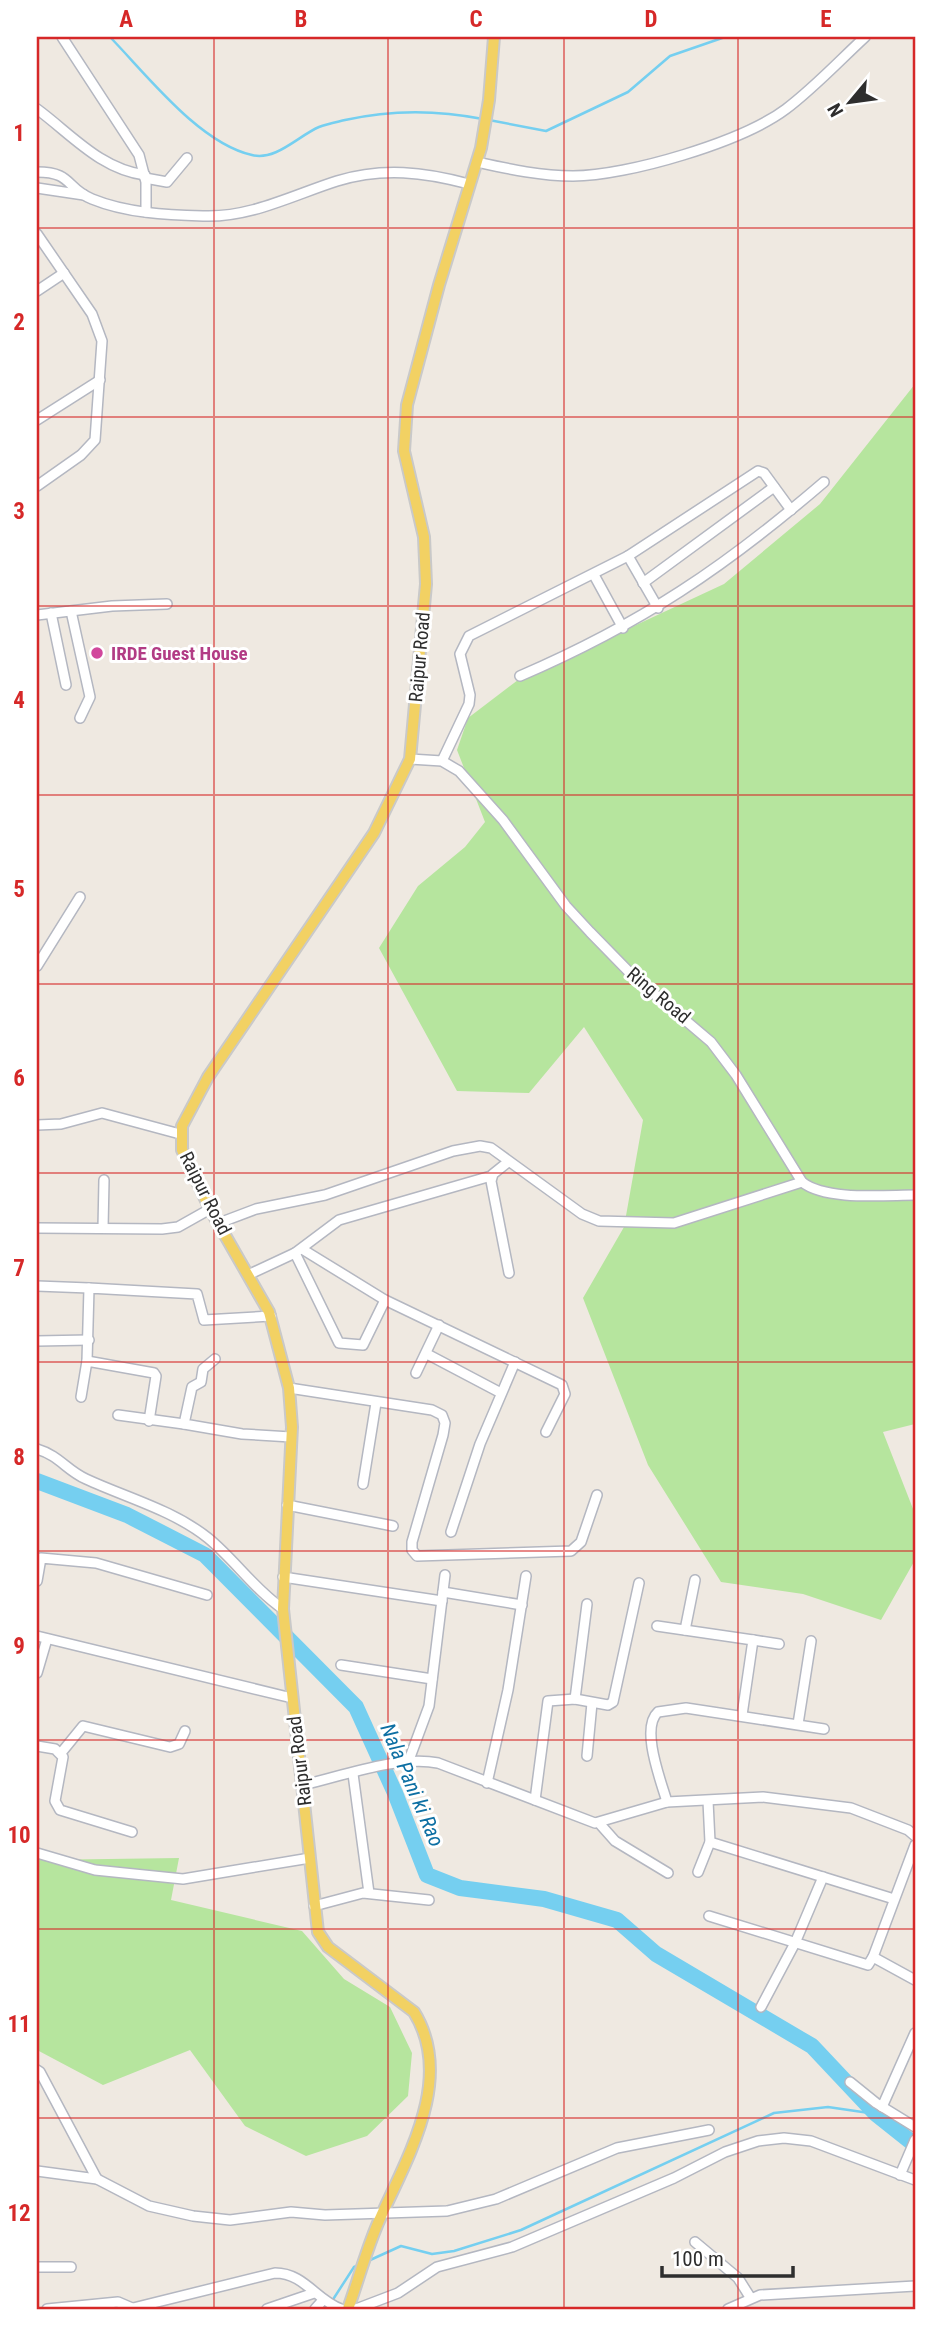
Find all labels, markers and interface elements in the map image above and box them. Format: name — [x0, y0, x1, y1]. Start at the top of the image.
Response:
text: A — [119, 6, 133, 33]
text: B — [295, 6, 307, 33]
text: C — [469, 6, 483, 33]
text: D — [645, 6, 658, 33]
text: E — [820, 6, 832, 33]
north arrow — [816, 66, 886, 136]
text: N — [823, 99, 848, 121]
text: 1 — [13, 120, 25, 147]
text: 2 — [13, 309, 25, 336]
text: 3 — [13, 498, 25, 525]
street label: Raipur Road — [404, 611, 435, 703]
place label: IRDE Guest House — [111, 642, 248, 665]
marker: IRDE Guest House — [89, 645, 105, 661]
text: 4 — [13, 687, 25, 714]
text: 5 — [13, 876, 25, 903]
street label: Ring Road — [622, 962, 695, 1028]
text: 6 — [13, 1065, 25, 1092]
street label: Raipur Road — [175, 1148, 236, 1239]
text: 7 — [13, 1255, 25, 1282]
text: 8 — [13, 1444, 25, 1471]
text: 9 — [13, 1633, 25, 1660]
street label: Raipur Road — [283, 1715, 316, 1807]
water label: Nala Pani ki Rao — [375, 1720, 449, 1850]
text: 10 — [7, 1822, 31, 1849]
text: 11 — [7, 2011, 31, 2038]
text: 12 — [7, 2200, 31, 2227]
scale bar — [662, 2234, 793, 2278]
text: 100 m — [672, 2247, 724, 2271]

